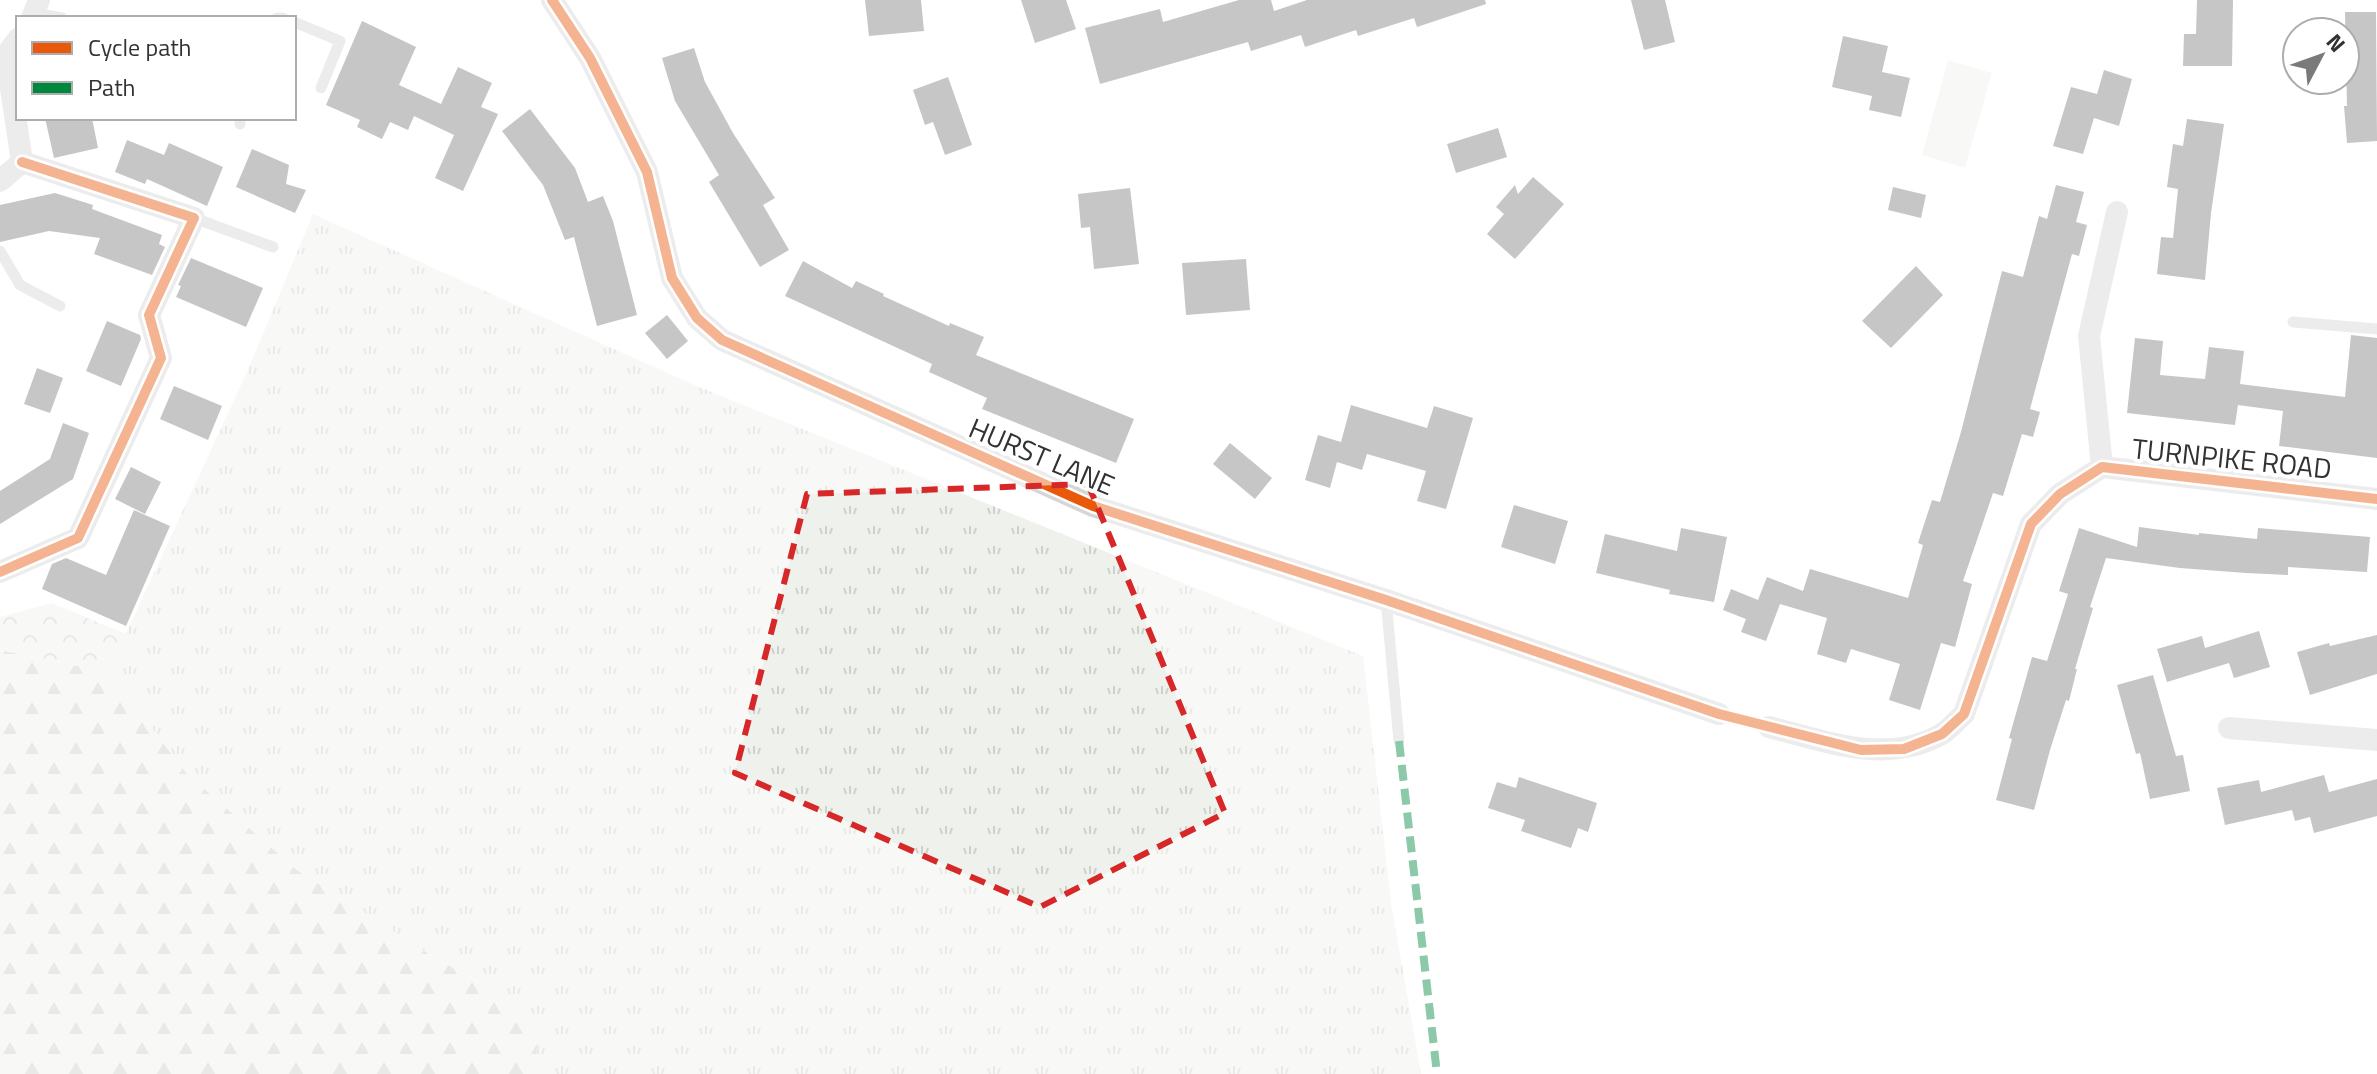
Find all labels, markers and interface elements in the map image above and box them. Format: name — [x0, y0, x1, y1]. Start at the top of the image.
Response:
legend — [16, 16, 296, 120]
north arrow — [2281, 16, 2361, 96]
text: N — [2318, 26, 2354, 60]
text: Cycle path — [88, 29, 191, 65]
text: Path — [88, 69, 135, 105]
street label: HURST LANE — [962, 406, 1122, 506]
street label: TURNPIKE ROAD — [2130, 426, 2334, 490]

